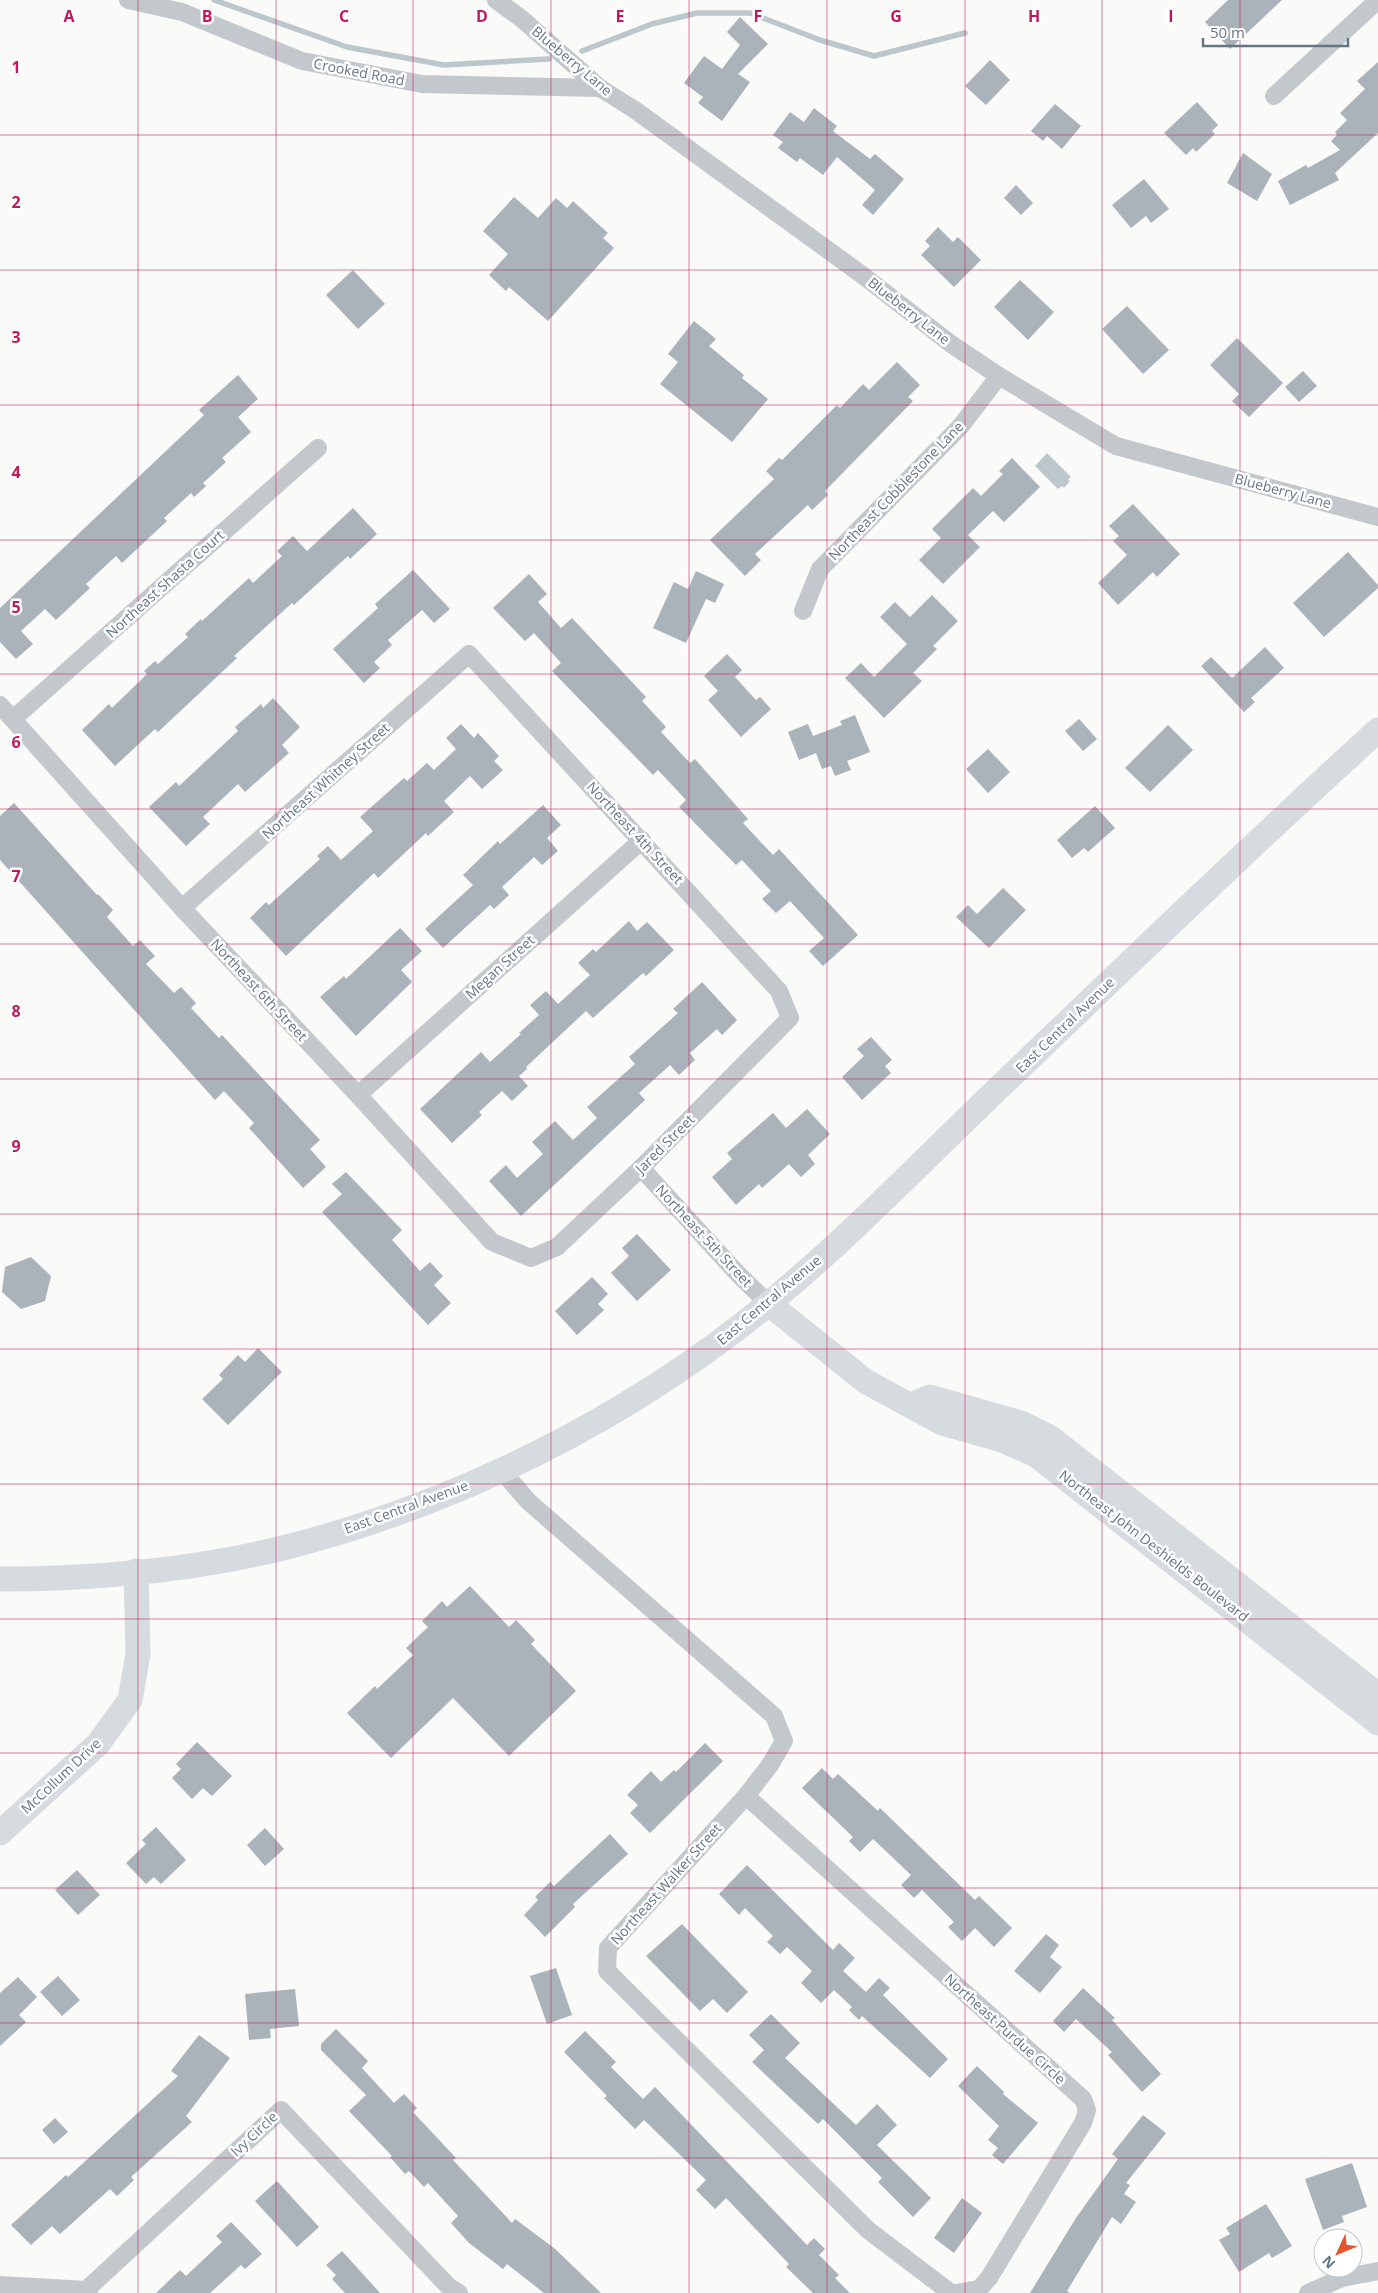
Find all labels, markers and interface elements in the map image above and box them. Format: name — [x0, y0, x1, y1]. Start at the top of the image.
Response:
text: A — [63, 5, 75, 27]
text: B — [202, 5, 212, 27]
text: C — [339, 5, 349, 27]
text: D — [476, 5, 488, 27]
text: E — [616, 5, 625, 27]
text: F — [754, 5, 762, 27]
text: G — [890, 5, 902, 27]
text: H — [1028, 5, 1040, 27]
text: I — [1168, 5, 1174, 27]
scale bar — [1203, 15, 1348, 47]
street label: Blueberry Lane — [528, 21, 616, 100]
text: 50 m — [1210, 22, 1245, 42]
street label: Crooked Road — [312, 53, 406, 90]
text: 1 — [11, 56, 21, 78]
text: 2 — [11, 191, 21, 213]
street label: Blueberry Lane — [864, 273, 954, 349]
text: 3 — [11, 326, 21, 348]
street label: Northeast Cobblestone Lane — [824, 417, 967, 564]
text: 4 — [11, 461, 21, 483]
street label: Blueberry Lane — [1233, 469, 1334, 513]
street label: Northeast Shasta Court — [102, 525, 228, 642]
text: 5 — [11, 596, 21, 618]
street label: Northeast Whitney Street — [258, 718, 394, 843]
text: 6 — [11, 731, 21, 753]
street label: Northeast 4th Street — [583, 777, 688, 888]
text: 7 — [11, 865, 21, 887]
street label: Megan Street — [461, 930, 538, 1003]
street label: Northeast 6th Street — [207, 934, 312, 1045]
street label: East Central Avenue — [1011, 972, 1118, 1077]
text: 8 — [11, 1000, 21, 1022]
street label: Jared Street — [629, 1110, 698, 1179]
text: 9 — [11, 1135, 21, 1157]
street label: Northeast 5th Street — [652, 1180, 757, 1291]
street label: East Central Avenue — [713, 1250, 825, 1349]
street label: Northeast John Deshields Boulevard — [1056, 1466, 1253, 1626]
street label: East Central Avenue — [341, 1475, 471, 1538]
street label: McCollum Drive — [16, 1733, 105, 1818]
street label: Northeast Walker Street — [606, 1819, 725, 1948]
street label: Northeast Purdue Circle — [941, 1969, 1070, 2088]
street label: Ivy Circle — [226, 2107, 281, 2160]
north arrow — [1313, 2228, 1363, 2278]
text: N — [1317, 2252, 1339, 2273]

